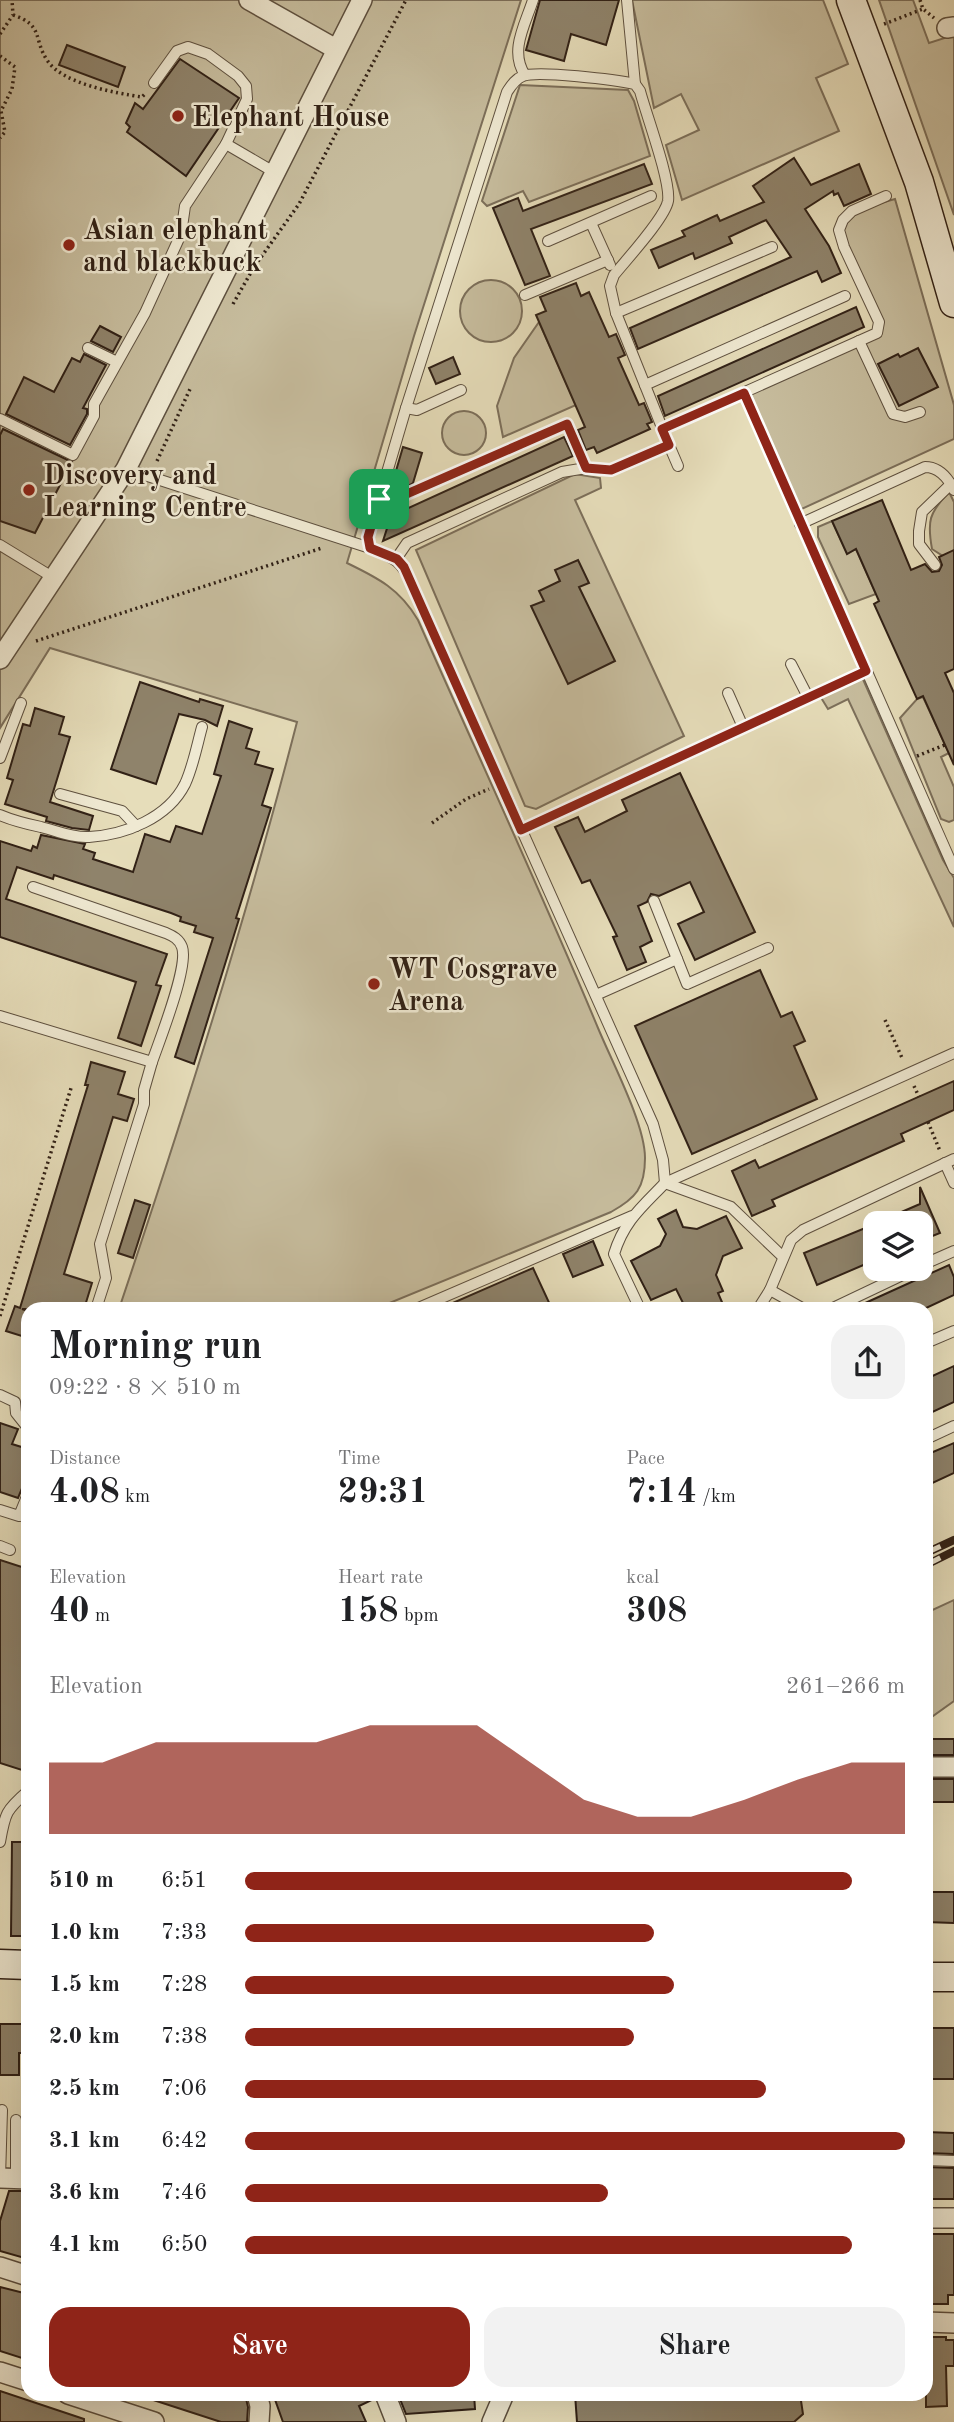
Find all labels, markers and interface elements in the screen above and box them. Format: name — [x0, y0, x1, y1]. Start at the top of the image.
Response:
place label: Elephant House — [192, 105, 390, 133]
marker: Elephant House — [170, 108, 186, 124]
place label: Asian elephant and blackbuck — [83, 218, 268, 278]
marker: Asian elephant and blackbuck — [61, 237, 77, 253]
place label: Discovery and Learning Centre — [43, 463, 247, 523]
pin — [349, 469, 409, 529]
icon: arrive — [360, 480, 398, 518]
marker: Discovery and Learning Centre — [21, 482, 37, 498]
place label: WT Cosgrave Arena — [388, 957, 558, 1017]
marker: WT Cosgrave Arena — [366, 976, 382, 992]
map controls — [863, 1211, 933, 1281]
button: layers — [863, 1211, 933, 1281]
button: share — [831, 1325, 905, 1399]
text: Morning run — [49, 1329, 262, 1367]
text: 09:22 · 8 × 510 m — [49, 1376, 241, 1399]
text: Distance — [49, 1450, 121, 1469]
text: Time — [338, 1450, 380, 1469]
text: Pace — [626, 1450, 665, 1469]
text: 4.08 — [49, 1475, 120, 1510]
text: 29:31 — [338, 1475, 429, 1510]
text: 7:14 — [626, 1475, 697, 1510]
text: km — [120, 1488, 150, 1507]
text: /km — [697, 1488, 736, 1507]
text: Elevation — [49, 1569, 126, 1588]
text: Heart rate — [338, 1569, 423, 1588]
text: kcal — [626, 1569, 659, 1588]
text: 40 — [49, 1594, 90, 1629]
text: 158 — [338, 1594, 399, 1629]
text: 308 — [626, 1594, 687, 1629]
text: m — [90, 1607, 110, 1626]
text: bpm — [399, 1607, 439, 1626]
text: Elevation — [49, 1675, 143, 1698]
text: 261–266 m — [786, 1675, 905, 1698]
text: 510 m — [49, 1869, 114, 1892]
text: 6:51 — [161, 1869, 207, 1892]
text: 1.0 km — [49, 1921, 120, 1944]
text: 7:33 — [161, 1921, 207, 1944]
text: 1.5 km — [49, 1973, 120, 1996]
text: 7:28 — [161, 1973, 207, 1996]
text: 2.0 km — [49, 2025, 120, 2048]
text: 7:38 — [161, 2025, 207, 2048]
text: 2.5 km — [49, 2077, 120, 2100]
text: 7:06 — [161, 2077, 207, 2100]
text: 3.1 km — [49, 2129, 120, 2152]
text: 6:42 — [161, 2129, 207, 2152]
text: 3.6 km — [49, 2181, 120, 2204]
text: 7:46 — [161, 2181, 207, 2204]
text: 4.1 km — [49, 2233, 120, 2256]
text: 6:50 — [161, 2233, 207, 2256]
button: Save — [49, 2307, 470, 2387]
button: Share — [484, 2307, 905, 2387]

